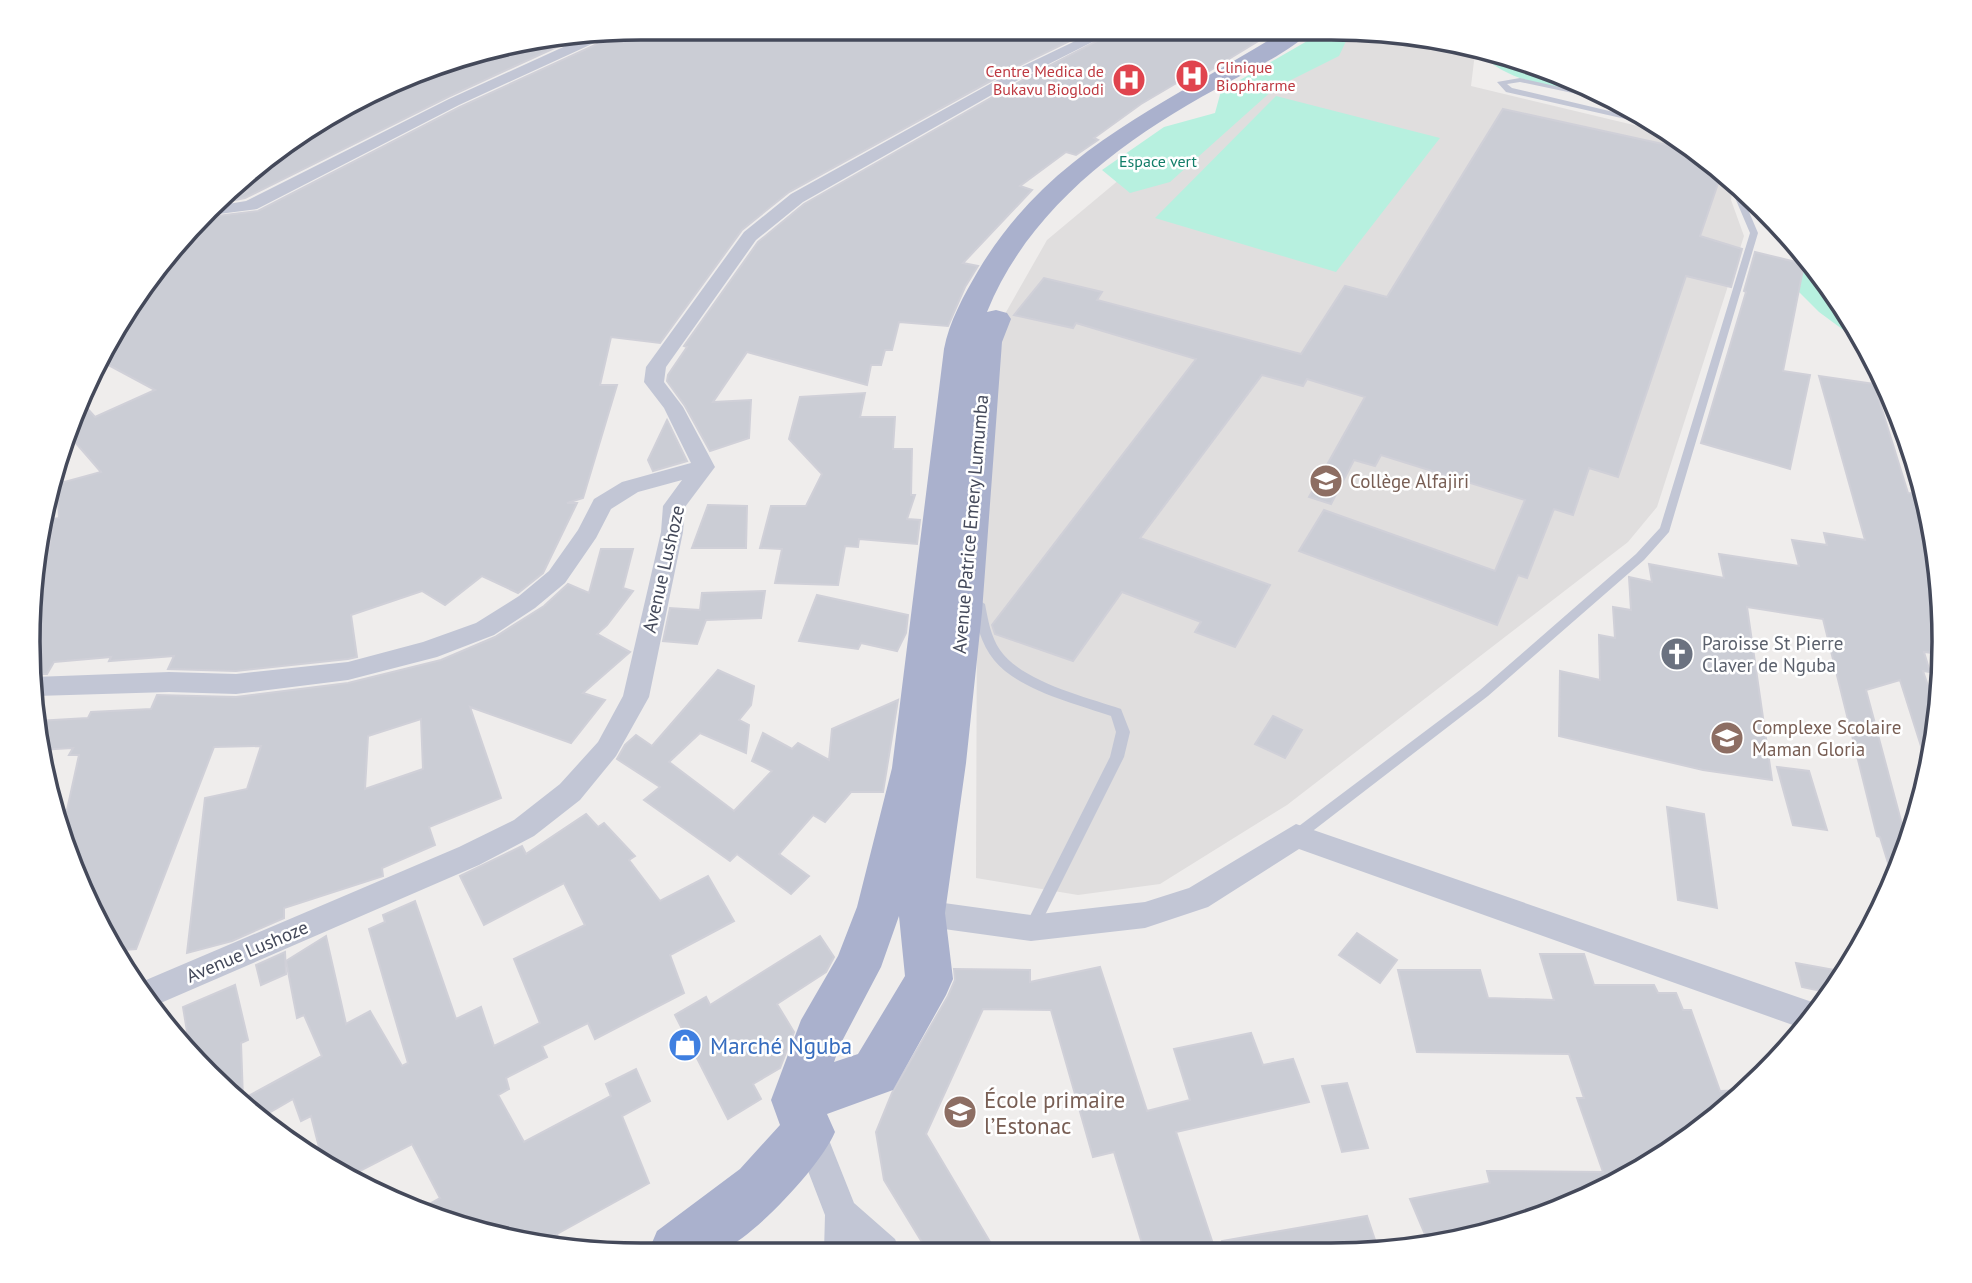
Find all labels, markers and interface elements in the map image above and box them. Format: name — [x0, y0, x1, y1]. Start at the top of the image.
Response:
hospital icon: Clinique Biophrarme — [1173, 57, 1211, 95]
place label: Clinique Biophrarme — [1216, 57, 1296, 95]
place label: Centre Medica de Bukavu Bioglodi — [985, 61, 1104, 99]
hospital icon: Centre Medica de Bukavu Bioglodi — [1110, 61, 1148, 99]
park label: Espace vert — [1119, 151, 1198, 171]
street label: Avenue Patrice Emery Lumumba — [947, 393, 993, 655]
school or university icon: Collège Alfajiri — [1307, 462, 1345, 500]
place label: Collège Alfajiri — [1350, 469, 1469, 493]
street label: Avenue Lushoze — [637, 503, 689, 635]
place label: Paroisse St Pierre Claver de Nguba — [1702, 631, 1843, 677]
church icon: Paroisse St Pierre Claver de Nguba — [1658, 635, 1696, 673]
place label: Complexe Scolaire Maman Gloria — [1752, 715, 1901, 761]
school or university icon: Complexe Scolaire Maman Gloria — [1708, 719, 1746, 757]
street label: Avenue Lushoze — [182, 915, 312, 987]
shop icon: Marché Nguba — [666, 1026, 704, 1064]
place label: Marché Nguba — [710, 1031, 852, 1060]
place label: École primaire l’Estonac — [984, 1085, 1125, 1140]
school or university icon: École primaire l’Estonac — [941, 1093, 979, 1131]

